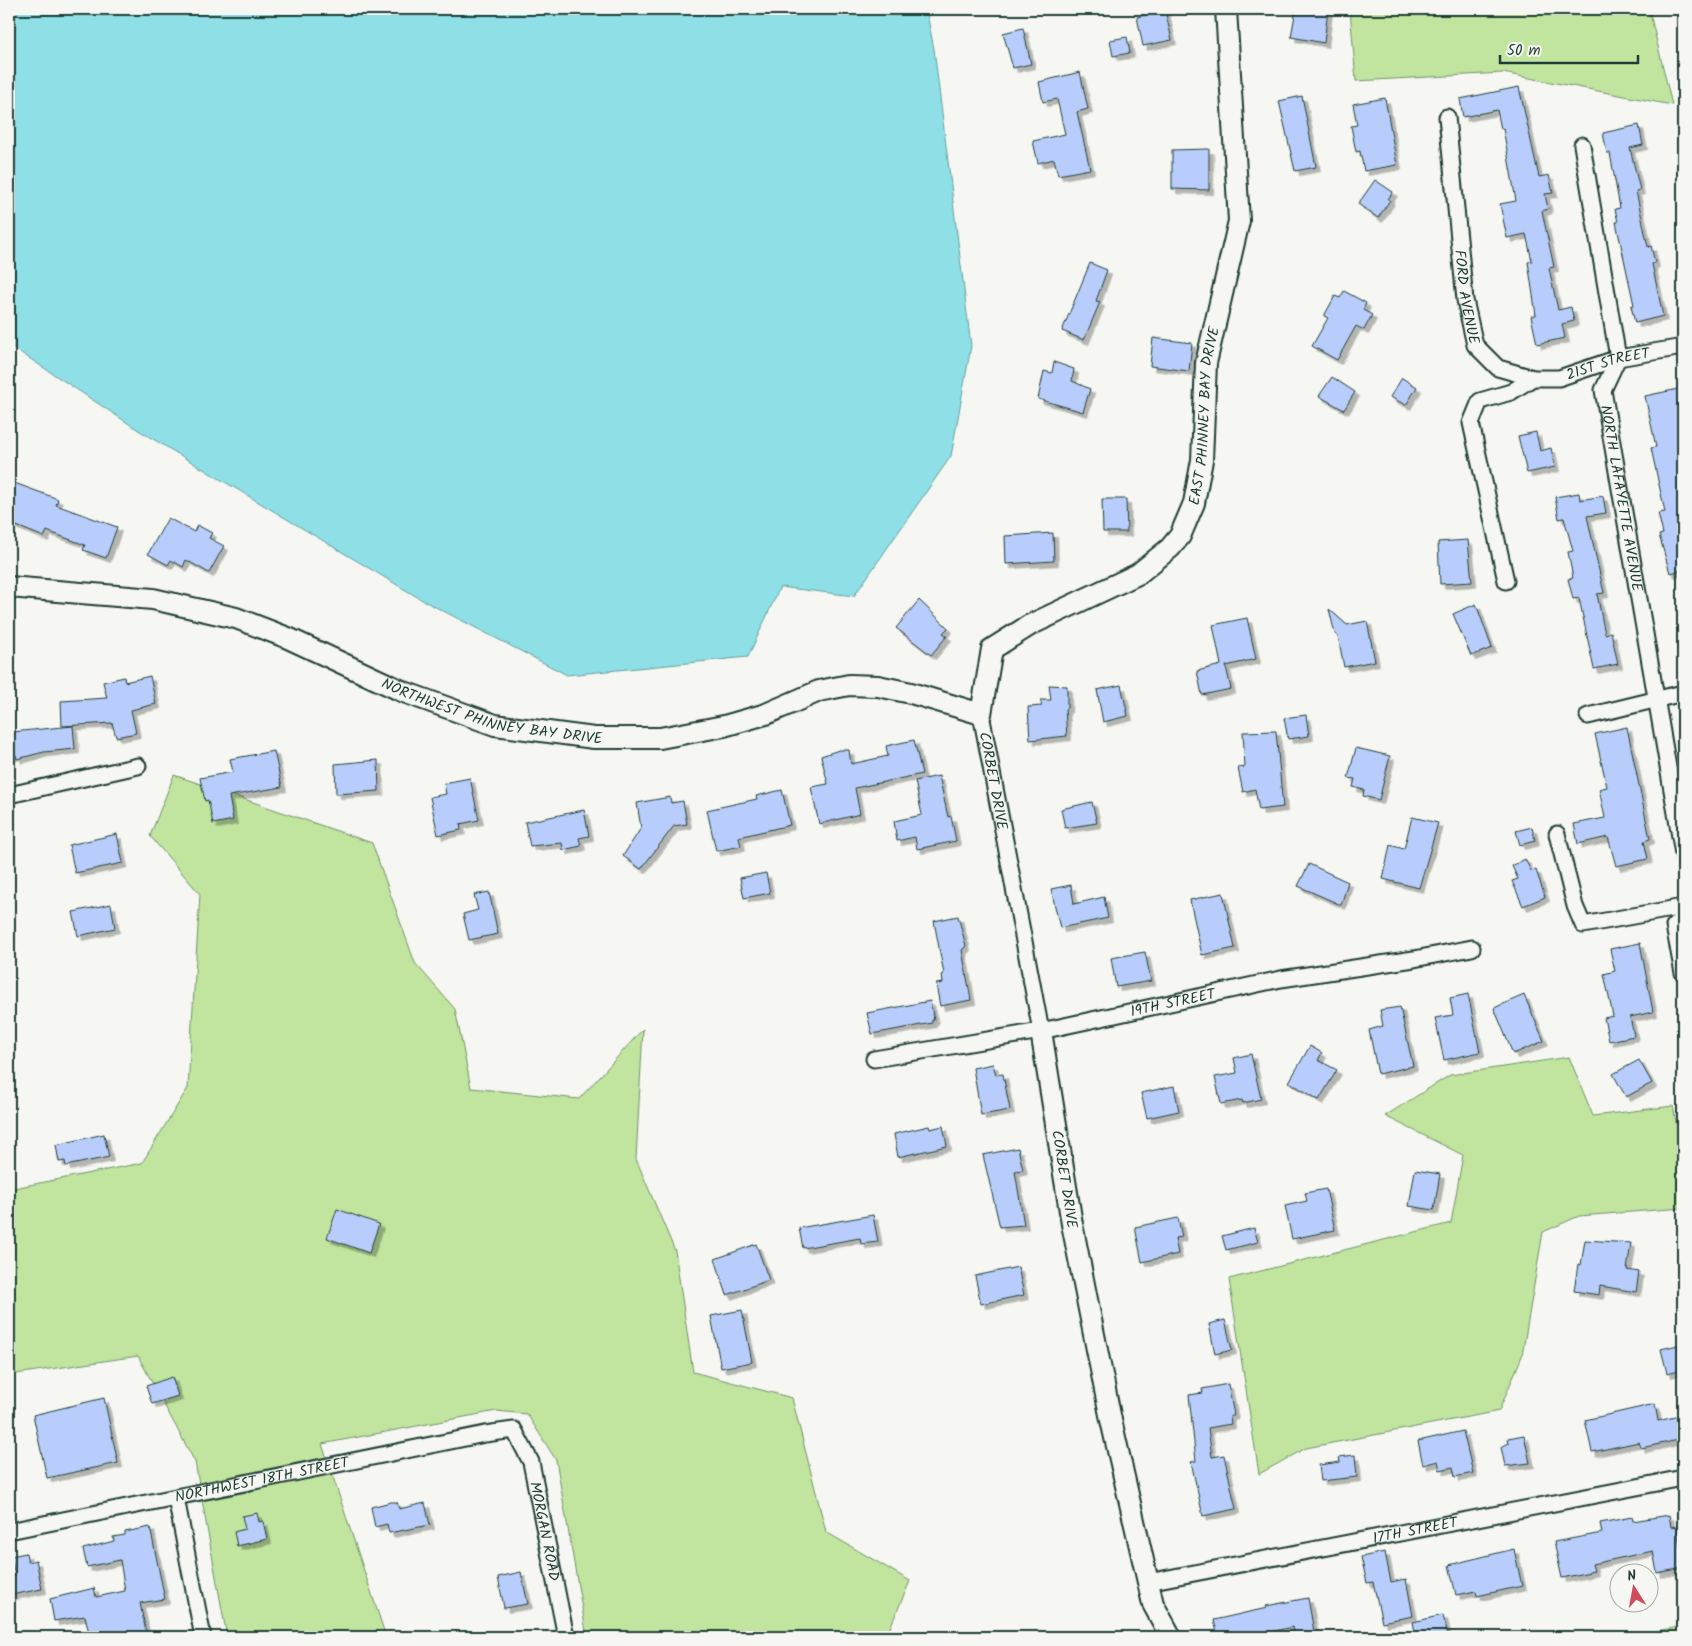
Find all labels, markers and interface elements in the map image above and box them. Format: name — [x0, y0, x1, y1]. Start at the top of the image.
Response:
scale bar — [1500, 32, 1637, 64]
text: 50 m — [1507, 39, 1541, 63]
street label: FORD AVENUE — [1447, 249, 1486, 348]
street label: EAST PHINNEY BAY DRIVE — [1183, 323, 1227, 507]
street label: 21ST STREET — [1563, 342, 1653, 388]
street label: NORTH LAFAYETTE AVENUE — [1593, 403, 1649, 594]
street label: NORTHWEST PHINNEY BAY DRIVE — [377, 672, 604, 751]
street label: CORBET DRIVE — [972, 730, 1014, 833]
street label: 19TH STREET — [1128, 982, 1220, 1024]
street label: CORBET DRIVE — [1044, 1128, 1084, 1231]
street label: NORTHWEST 18TH STREET — [173, 1451, 353, 1510]
street label: MORGAN ROAD — [522, 1480, 566, 1584]
street label: 17TH STREET — [1371, 1511, 1462, 1551]
north arrow — [1610, 1564, 1660, 1614]
text: N — [1625, 1565, 1638, 1588]

